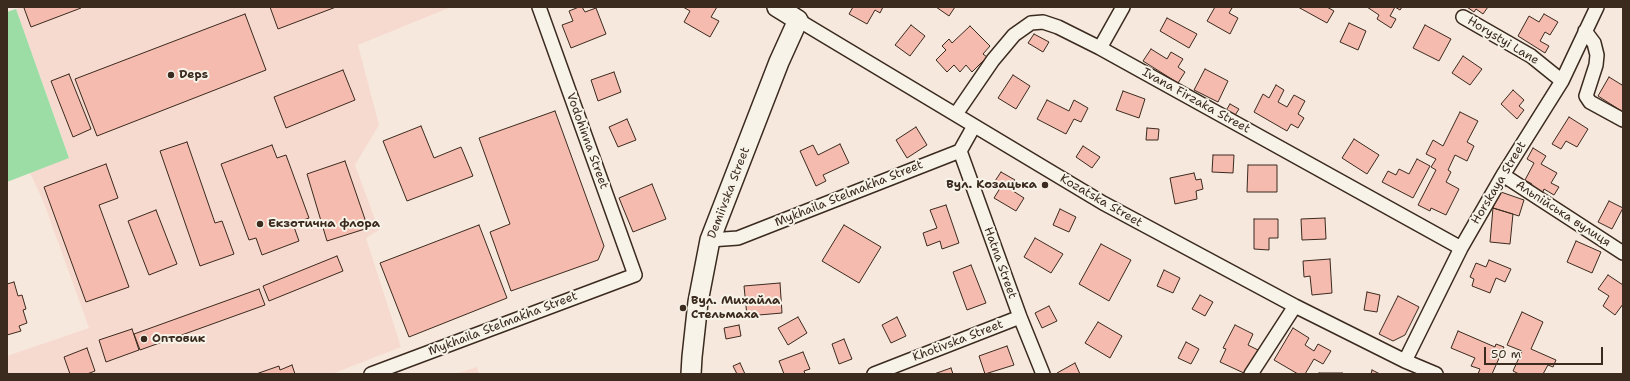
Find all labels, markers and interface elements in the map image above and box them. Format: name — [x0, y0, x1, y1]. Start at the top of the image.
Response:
street label: Horystyi Lane — [1465, 14, 1541, 68]
street label: Ivana Firzaka Street — [1140, 65, 1252, 137]
place label: Deps — [179, 68, 208, 82]
marker: Deps — [166, 70, 176, 80]
street label: Vodohinna Street — [563, 91, 611, 191]
street label: Horskaya Street — [1469, 139, 1529, 227]
street label: Demiivska Street — [705, 145, 753, 241]
street label: Mykhaila Stelmakha Street — [773, 158, 925, 230]
street label: Kozatska Street — [1057, 172, 1145, 230]
place label: Вул. Козацька — [946, 178, 1037, 192]
street label: Альпійська вулиця — [1513, 178, 1613, 250]
marker: Вул. Козацька — [1040, 180, 1050, 190]
place label: Екзотична флора — [268, 217, 380, 231]
marker: Екзотична флора — [255, 219, 265, 229]
street label: Hatna Street — [980, 225, 1020, 301]
street label: Mykhaila Stelmakha Street — [426, 289, 580, 359]
place label: Вул. Михайла Стельмаха — [691, 294, 780, 322]
marker: Вул. Михайла Стельмаха — [678, 303, 688, 313]
street label: Khotivska Street — [911, 317, 1005, 365]
place label: Оптовик — [152, 332, 205, 346]
marker: Оптовик — [139, 334, 149, 344]
scale bar — [1486, 339, 1605, 365]
text: 50 m — [1491, 346, 1521, 362]

